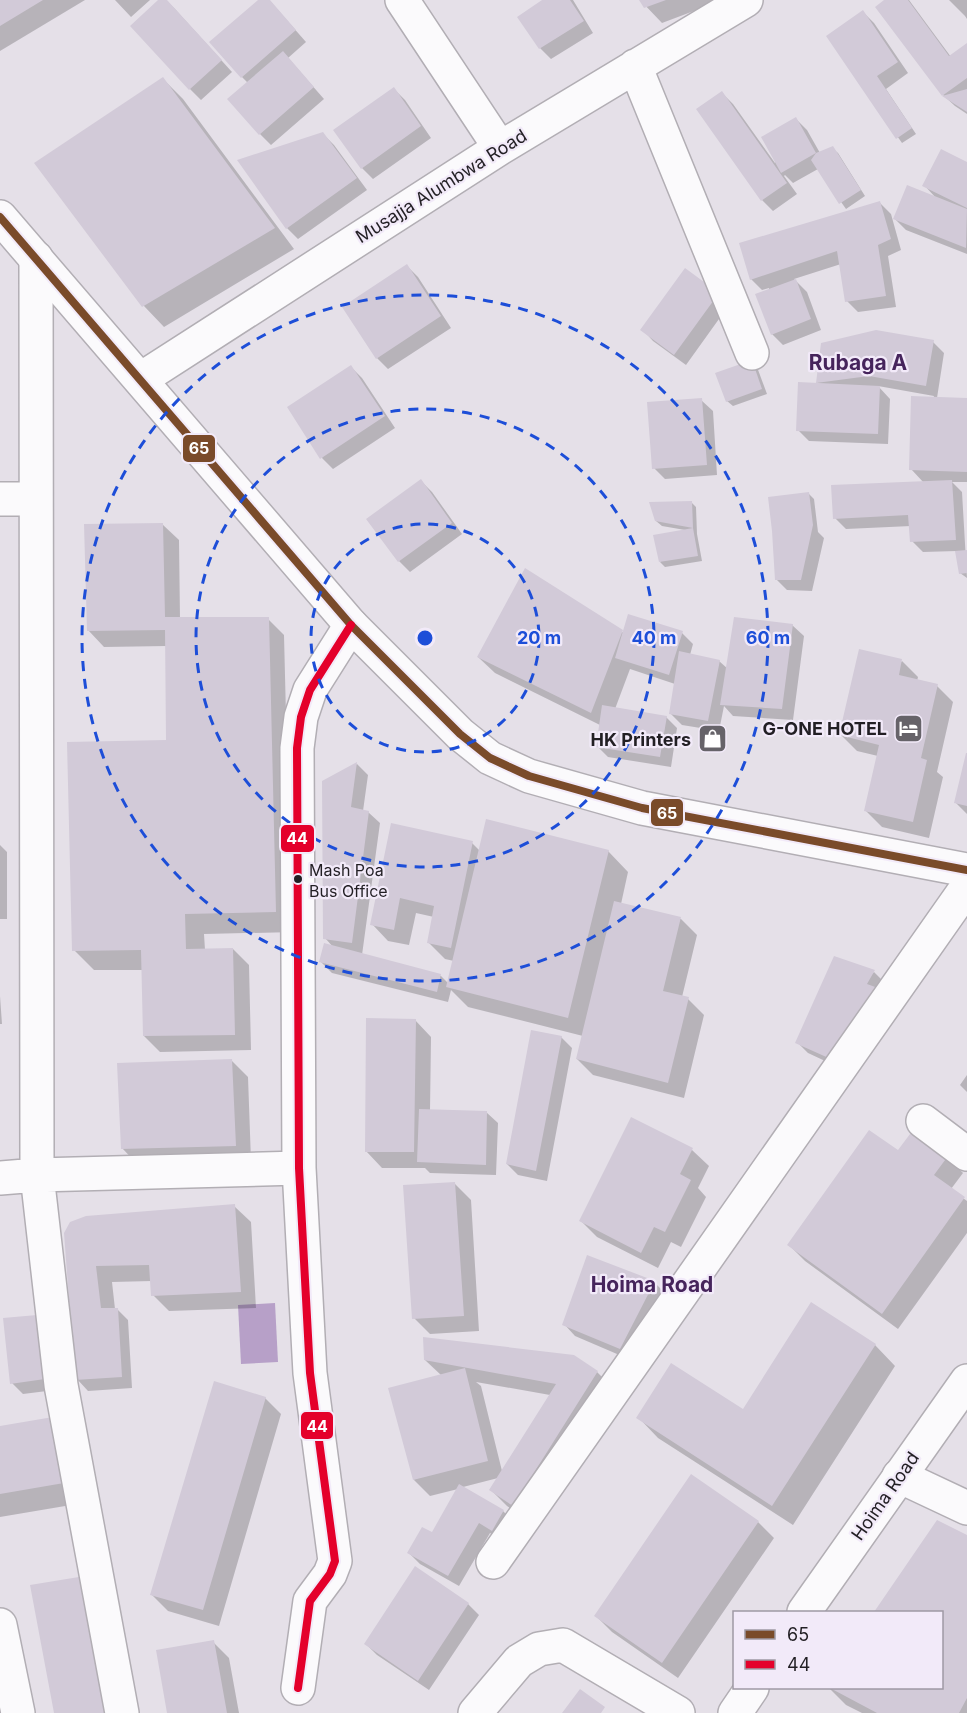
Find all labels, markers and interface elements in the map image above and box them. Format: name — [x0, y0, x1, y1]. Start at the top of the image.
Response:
street label: Musajja Alumbwa Road — [352, 125, 530, 247]
district label: Rubaga A — [809, 350, 908, 375]
line badge: 65 — [182, 434, 216, 463]
text: 65 — [189, 438, 209, 458]
text: 20 m — [517, 627, 561, 648]
text: 40 m — [632, 627, 677, 648]
text: 60 m — [746, 627, 790, 648]
centre of rings — [415, 628, 435, 648]
hotel icon: G-ONE HOTEL — [892, 712, 924, 744]
place label: G-ONE HOTEL — [762, 718, 887, 739]
shop icon: HK Printers — [696, 723, 728, 755]
place label: HK Printers — [591, 729, 691, 750]
line badge: 65 — [650, 798, 684, 827]
text: 65 — [657, 803, 677, 823]
line badge: 44 — [280, 824, 315, 853]
text: 44 — [286, 828, 308, 848]
place label: Mash Poa Bus Office — [309, 860, 388, 901]
marker: Mash Poa Bus Office — [292, 873, 304, 885]
district label: Hoima Road — [591, 1272, 713, 1297]
line badge: 44 — [300, 1411, 334, 1440]
text: 44 — [306, 1416, 328, 1436]
street label: Hoima Road — [847, 1448, 923, 1544]
legend — [733, 1611, 943, 1689]
text: 65 — [787, 1624, 809, 1645]
text: 44 — [787, 1654, 810, 1675]

